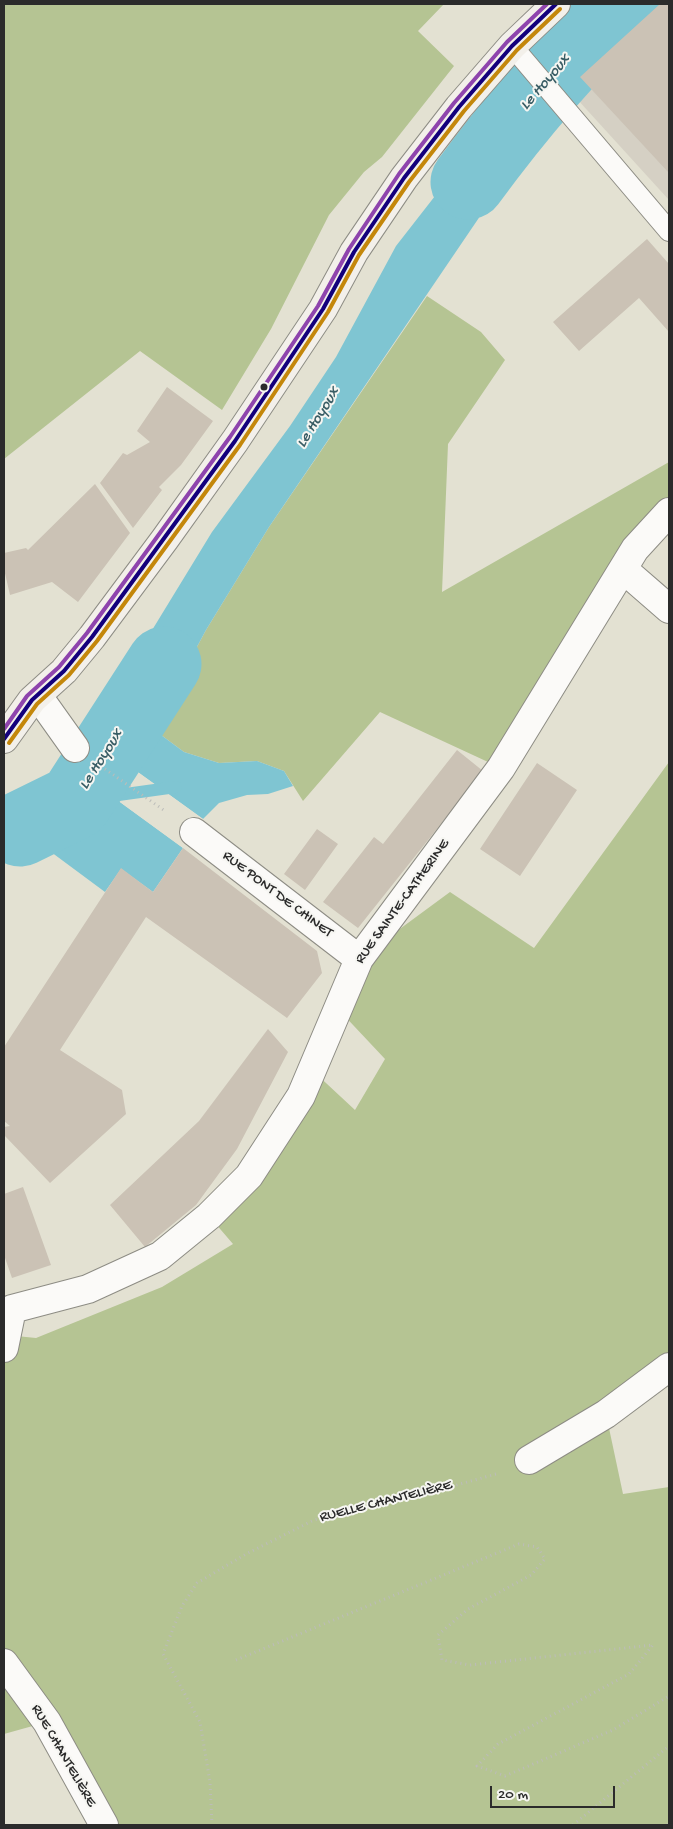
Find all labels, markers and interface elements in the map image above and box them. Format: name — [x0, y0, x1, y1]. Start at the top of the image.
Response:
water label: Le Hoyoux — [517, 51, 575, 115]
unlabelled marker — [259, 382, 269, 392]
water label: Le Hoyoux — [293, 384, 345, 452]
water label: Le Hoyoux — [76, 726, 128, 794]
street label: RUE SAINTE-CATHERINE — [352, 836, 454, 968]
street label: RUE PONT DE CHINET — [218, 848, 336, 942]
street label: RUELLE CHANTELIÈRE — [318, 1477, 454, 1527]
street label: RUE CHANTELIÈRE — [26, 1701, 100, 1811]
scale bar — [493, 1776, 618, 1808]
text: 20 m — [498, 1786, 528, 1804]

